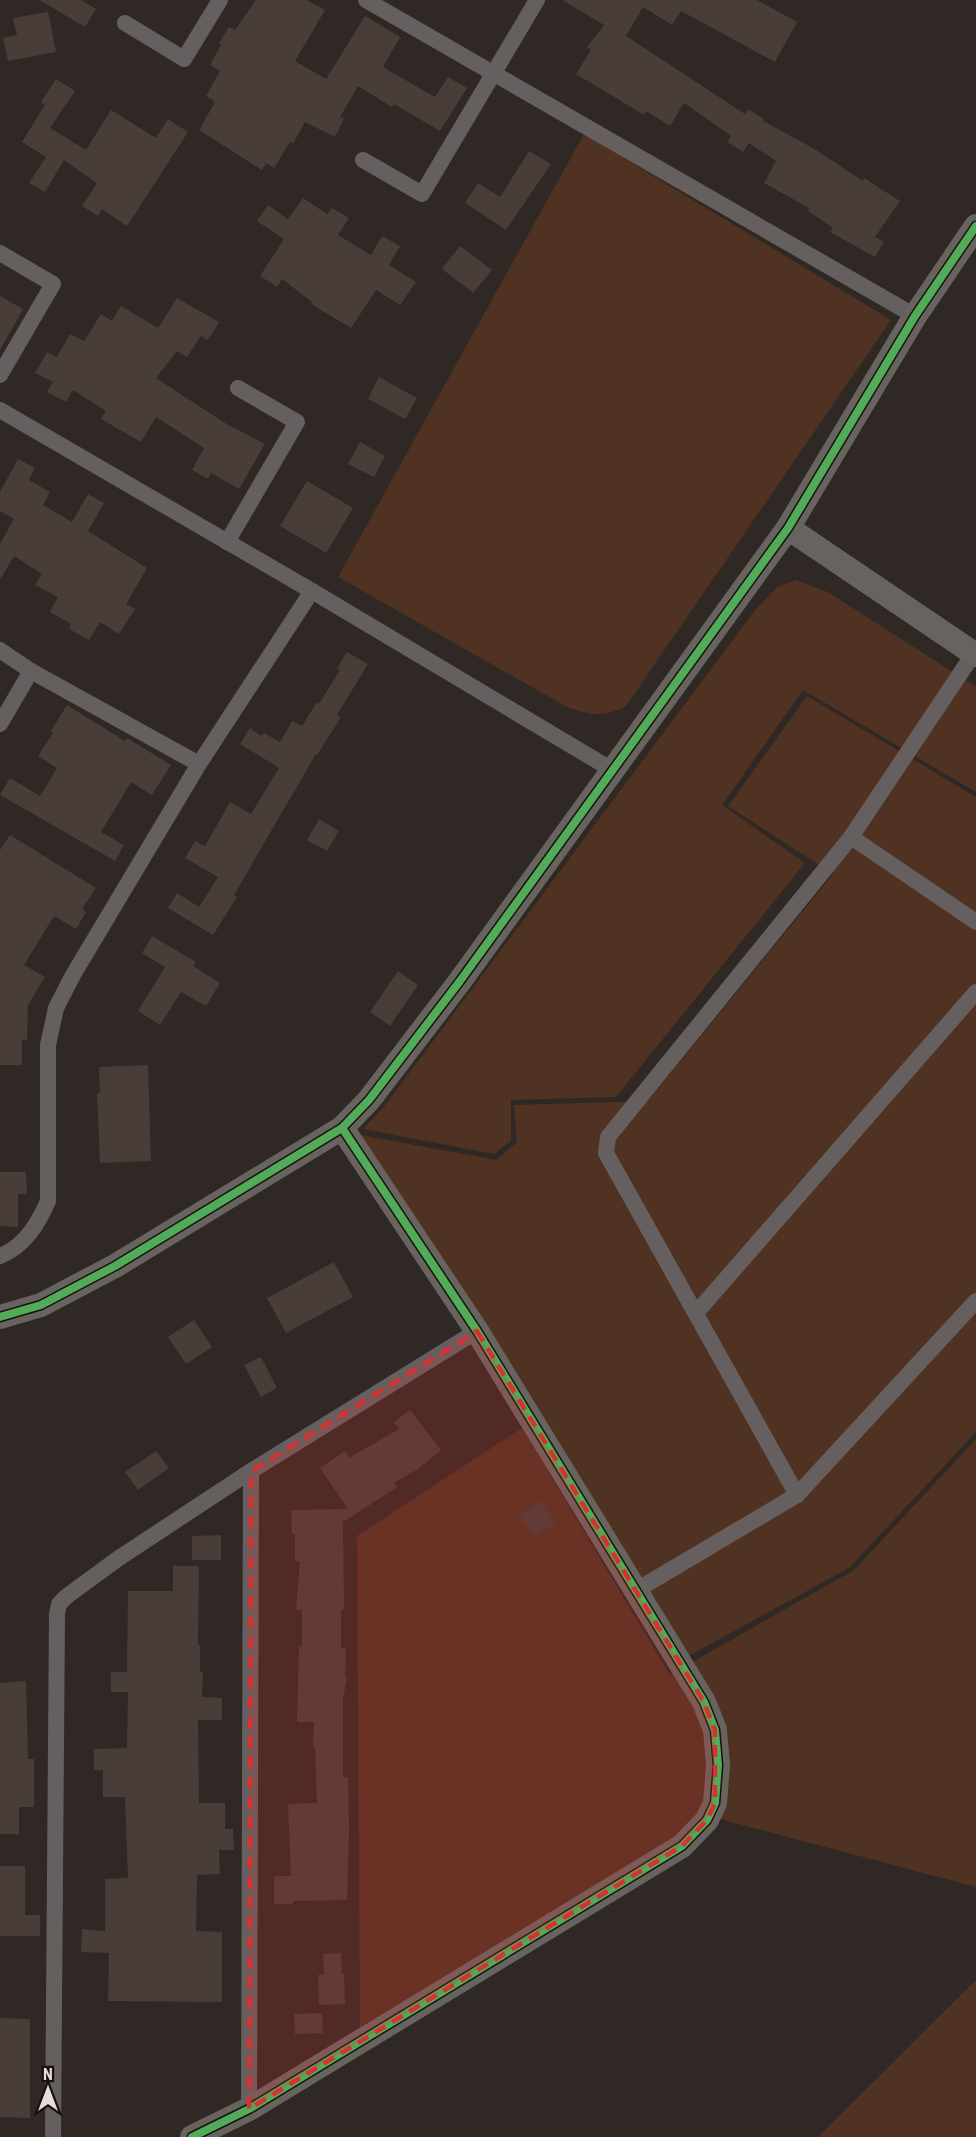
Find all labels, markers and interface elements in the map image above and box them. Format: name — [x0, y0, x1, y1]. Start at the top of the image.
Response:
north arrow — [18, 2059, 78, 2119]
text: N — [43, 2065, 53, 2084]

